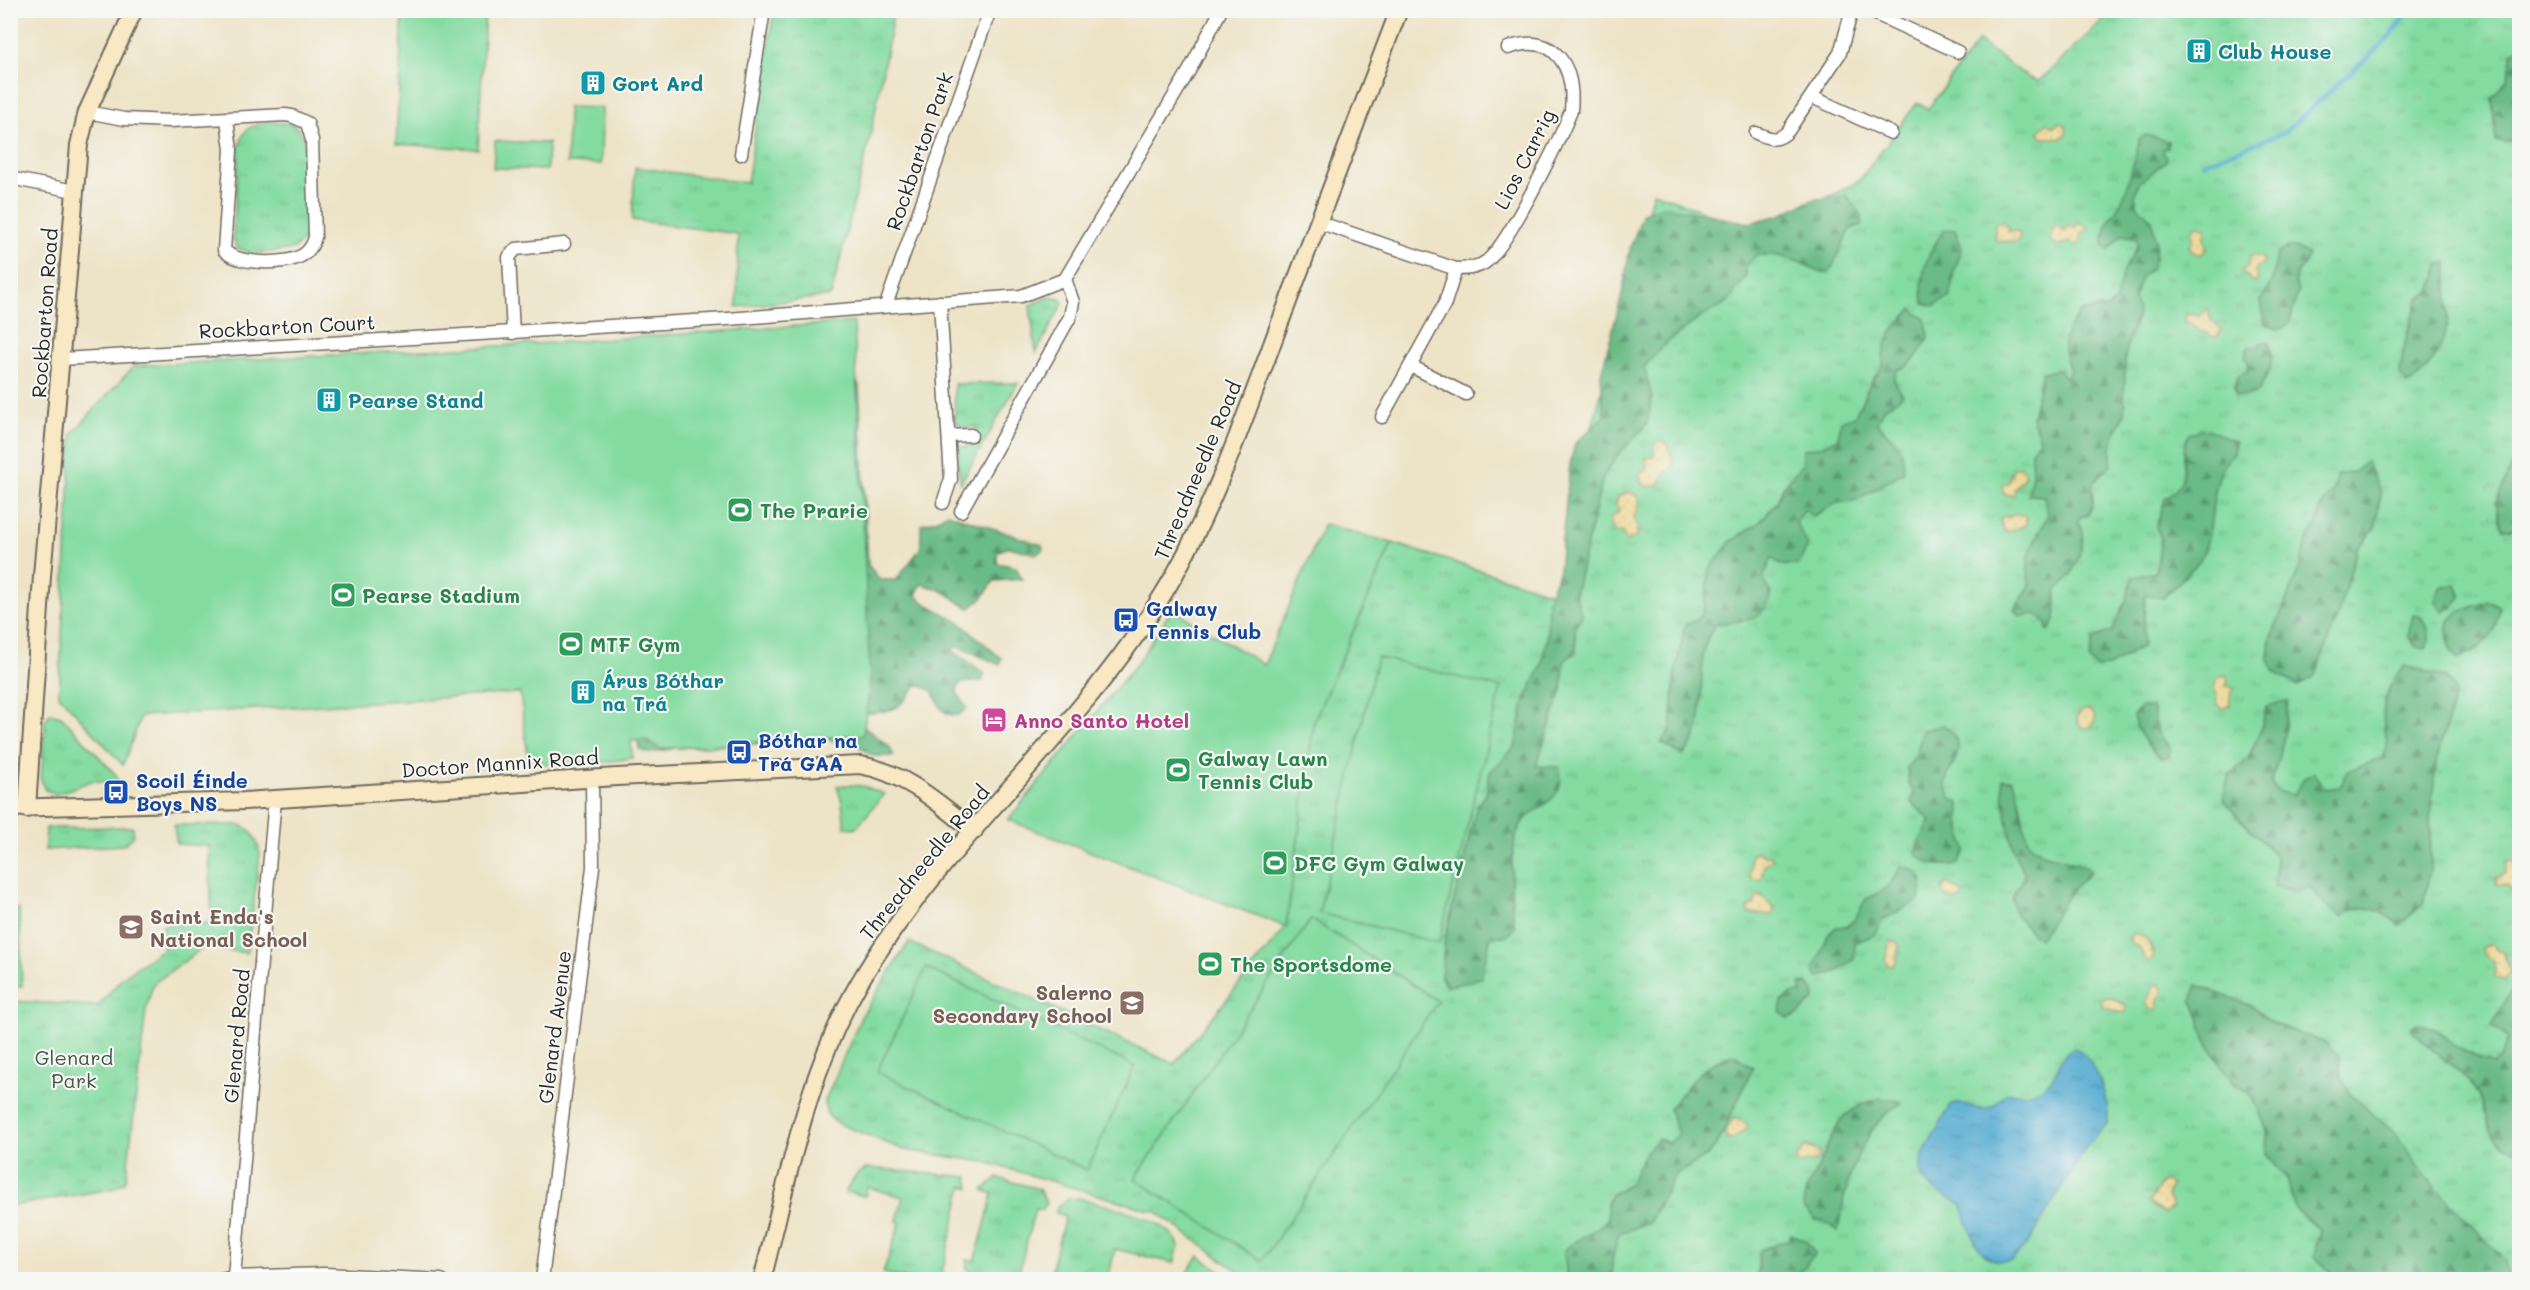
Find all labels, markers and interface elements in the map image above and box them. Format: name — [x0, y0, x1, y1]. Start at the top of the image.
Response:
building icon: Club House — [2184, 36, 2214, 66]
place label: Club House — [2218, 38, 2331, 64]
building icon: Gort Ard — [578, 68, 608, 98]
street label: Rockbarton Park — [880, 68, 958, 234]
place label: Gort Ard — [612, 70, 703, 96]
street label: Lios Carrig — [1488, 104, 1560, 214]
street label: Rockbarton Road — [25, 227, 63, 399]
street label: Rockbarton Court — [198, 308, 376, 344]
street label: Threadneedle Road — [1147, 376, 1247, 564]
building icon: Pearse Stand — [314, 385, 344, 415]
place label: Pearse Stand — [348, 387, 484, 413]
sports icon: The Prarie — [725, 495, 755, 525]
place label: The Prarie — [760, 497, 868, 523]
sports icon: Pearse Stadium — [328, 580, 358, 610]
place label: Pearse Stadium — [362, 582, 520, 608]
place label: Galway Tennis Club — [1146, 595, 1261, 644]
bus stop icon: Galway Tennis Club — [1111, 605, 1141, 635]
sports icon: MTF Gym — [556, 629, 586, 659]
place label: MTF Gym — [590, 631, 680, 657]
place label: Árus Bóthar na Trá — [602, 667, 724, 716]
building icon: Árus Bóthar na Trá — [568, 677, 598, 707]
hotel icon: Anno Santo Hotel — [979, 705, 1009, 735]
place label: Anno Santo Hotel — [1014, 707, 1189, 733]
place label: Bóthar na Trá GAA — [758, 727, 858, 776]
bus stop icon: Bóthar na Trá GAA — [724, 737, 754, 767]
street label: Doctor Mannix Road — [401, 743, 599, 783]
place label: Galway Lawn Tennis Club — [1198, 745, 1328, 794]
sports icon: Galway Lawn Tennis Club — [1163, 755, 1193, 785]
place label: Scoil Éinde Boys NS — [136, 767, 248, 816]
bus stop icon: Scoil Éinde Boys NS — [101, 777, 131, 807]
street label: Threadneedle Road — [853, 779, 995, 945]
sports icon: DFC Gym Galway — [1260, 848, 1290, 878]
place label: DFC Gym Galway — [1294, 850, 1464, 876]
place label: Saint Enda's National School — [150, 903, 307, 952]
school or university icon: Saint Enda's National School — [116, 912, 146, 942]
street label: Glenard Avenue — [532, 949, 576, 1105]
sports icon: The Sportsdome — [1195, 949, 1225, 979]
place label: The Sportsdome — [1230, 951, 1392, 977]
street label: Glenard Road — [217, 968, 255, 1104]
place label: Salerno Secondary School — [933, 979, 1112, 1028]
school or university icon: Salerno Secondary School — [1117, 988, 1147, 1018]
park label: Glenard Park — [35, 1044, 113, 1093]

